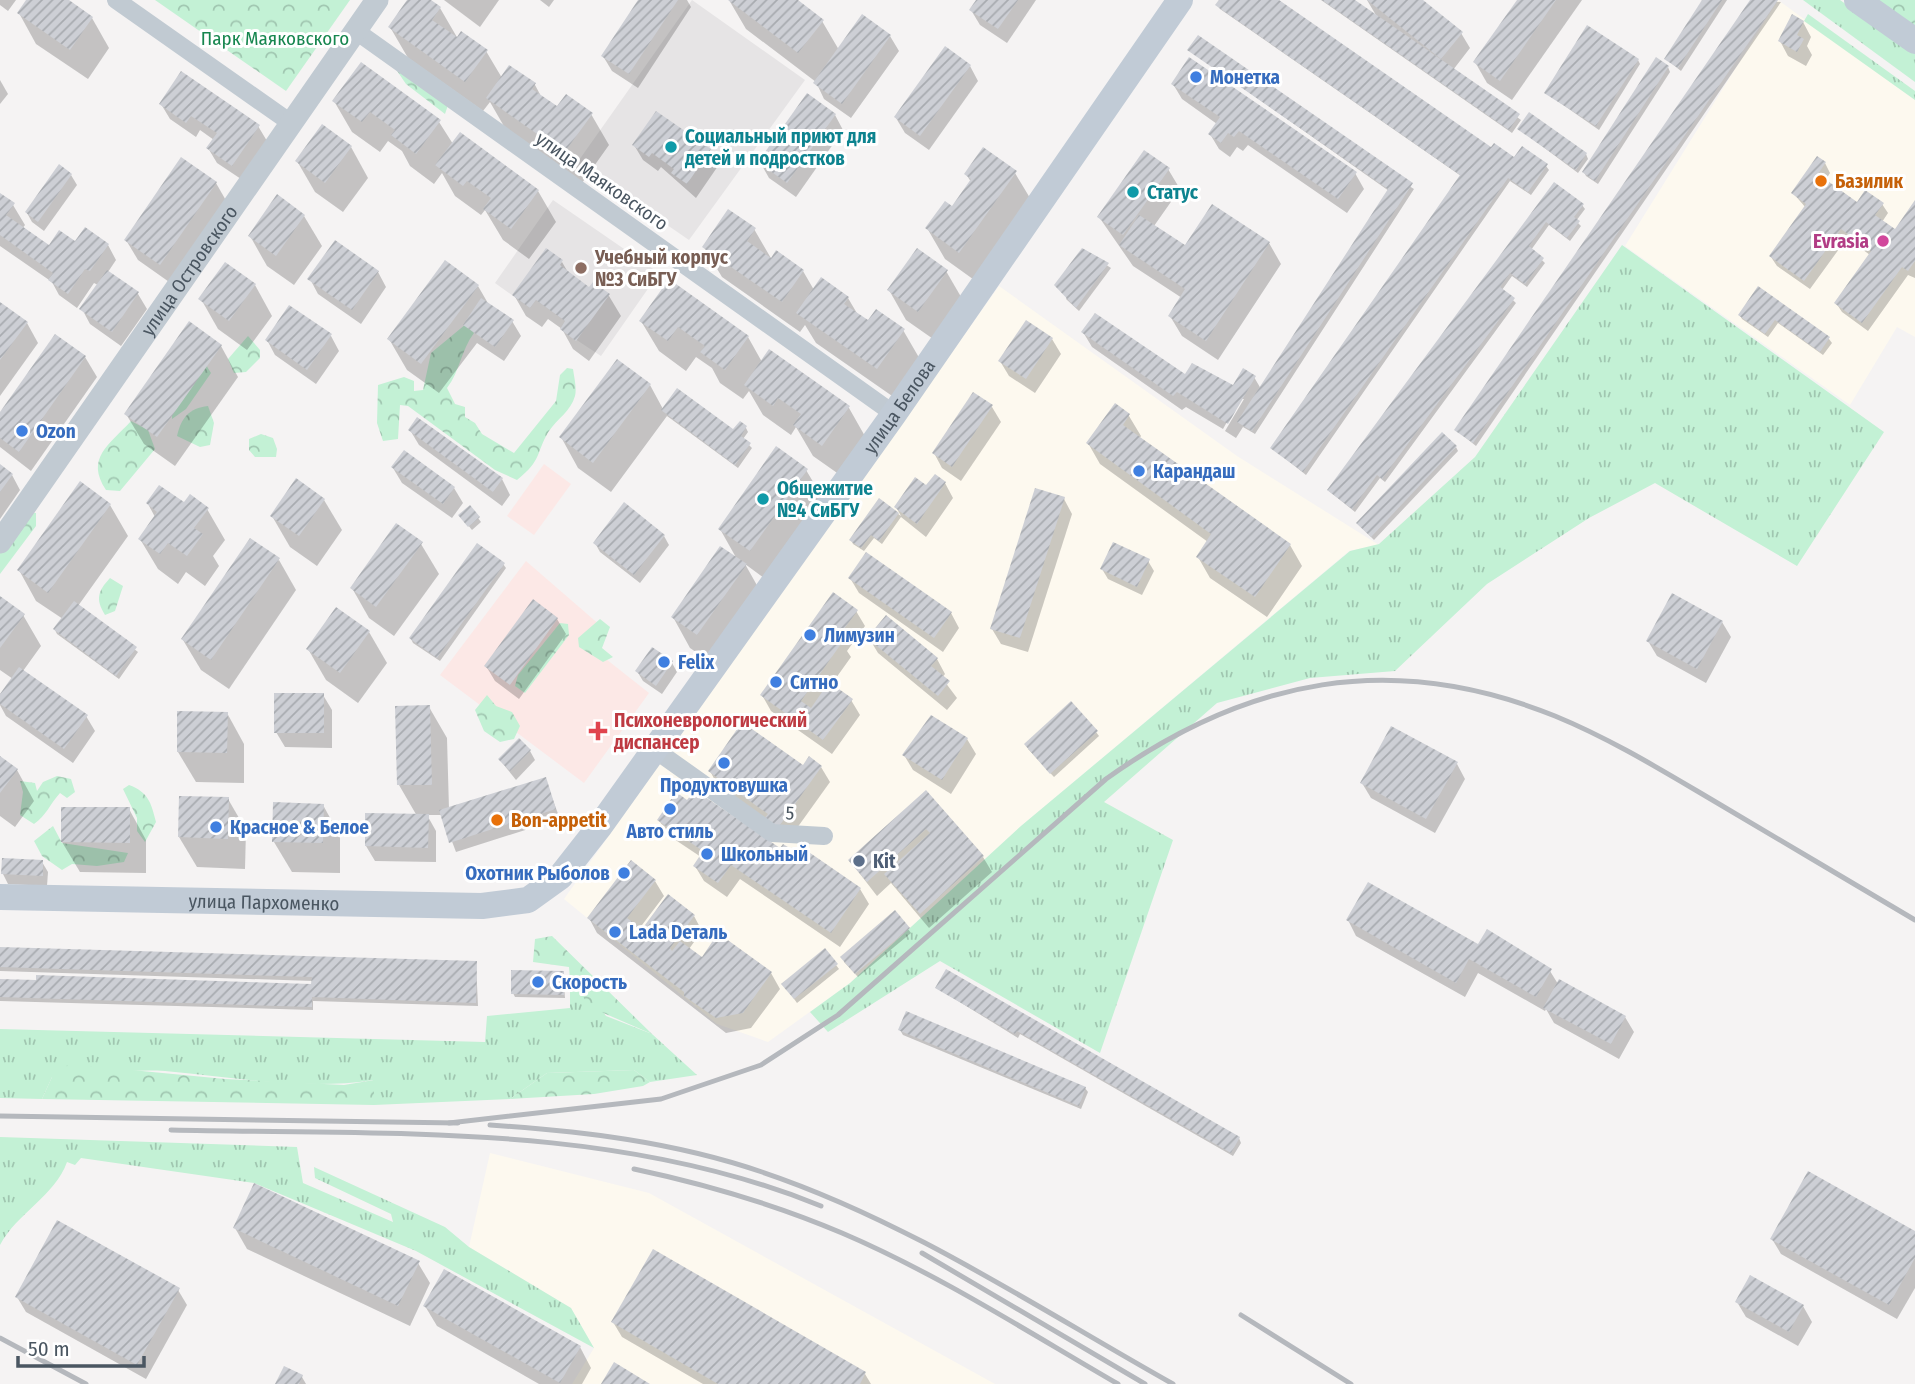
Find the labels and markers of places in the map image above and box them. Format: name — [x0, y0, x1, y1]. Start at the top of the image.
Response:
place label: Монетка — [1210, 66, 1280, 89]
marker: Монетка — [1188, 69, 1204, 85]
place label: Социальный приют для детей и подростков — [684, 125, 876, 170]
marker: Социальный приют для детей и подростков — [663, 139, 679, 155]
place label: Базилик — [1835, 170, 1903, 193]
marker: Базилик — [1813, 173, 1829, 189]
place label: Статус — [1147, 181, 1199, 204]
marker: Статус — [1125, 184, 1141, 200]
place label: Evrasia — [1813, 230, 1869, 253]
marker: Evrasia — [1875, 233, 1891, 249]
place label: Учебный корпус №3 СиБГУ — [594, 246, 729, 291]
marker: Учебный корпус №3 СиБГУ — [573, 260, 589, 276]
place label: Ozon — [36, 420, 76, 443]
marker: Ozon — [14, 423, 30, 439]
place label: Карандаш — [1153, 460, 1235, 483]
marker: Карандаш — [1131, 463, 1147, 479]
place label: Общежитие №4 СиБГУ — [777, 477, 873, 522]
marker: Общежитие №4 СиБГУ — [755, 491, 771, 507]
place label: Лимузин — [824, 624, 895, 647]
marker: Лимузин — [802, 627, 818, 643]
place label: Felix — [678, 651, 715, 674]
marker: Felix — [656, 654, 672, 670]
place label: Ситно — [790, 671, 838, 694]
marker: Ситно — [768, 674, 784, 690]
place label: Психоневрологический диспансер — [613, 709, 807, 754]
marker: Психоневрологический диспансер — [588, 721, 608, 741]
marker: Продуктовушка — [716, 755, 732, 771]
place label: Продуктовушка — [660, 774, 788, 797]
marker: Авто стиль — [662, 801, 678, 817]
place label: Bon-appetit — [511, 809, 607, 832]
marker: Bon-appetit — [489, 812, 505, 828]
place label: Красное & Белое — [230, 816, 369, 839]
marker: Красное & Белое — [208, 819, 224, 835]
place label: Авто стиль — [626, 820, 713, 843]
place label: Школьный — [721, 843, 808, 866]
marker: Школьный — [699, 846, 715, 862]
place label: Kit — [873, 850, 896, 873]
marker: Kit — [851, 853, 867, 869]
place label: Охотник Рыболов — [465, 862, 610, 885]
marker: Охотник Рыболов — [616, 865, 632, 881]
place label: Lada Dеталь — [629, 921, 727, 944]
marker: Lada Dеталь — [607, 924, 623, 940]
place label: Скорость — [552, 971, 627, 994]
marker: Скорость — [530, 974, 546, 990]

